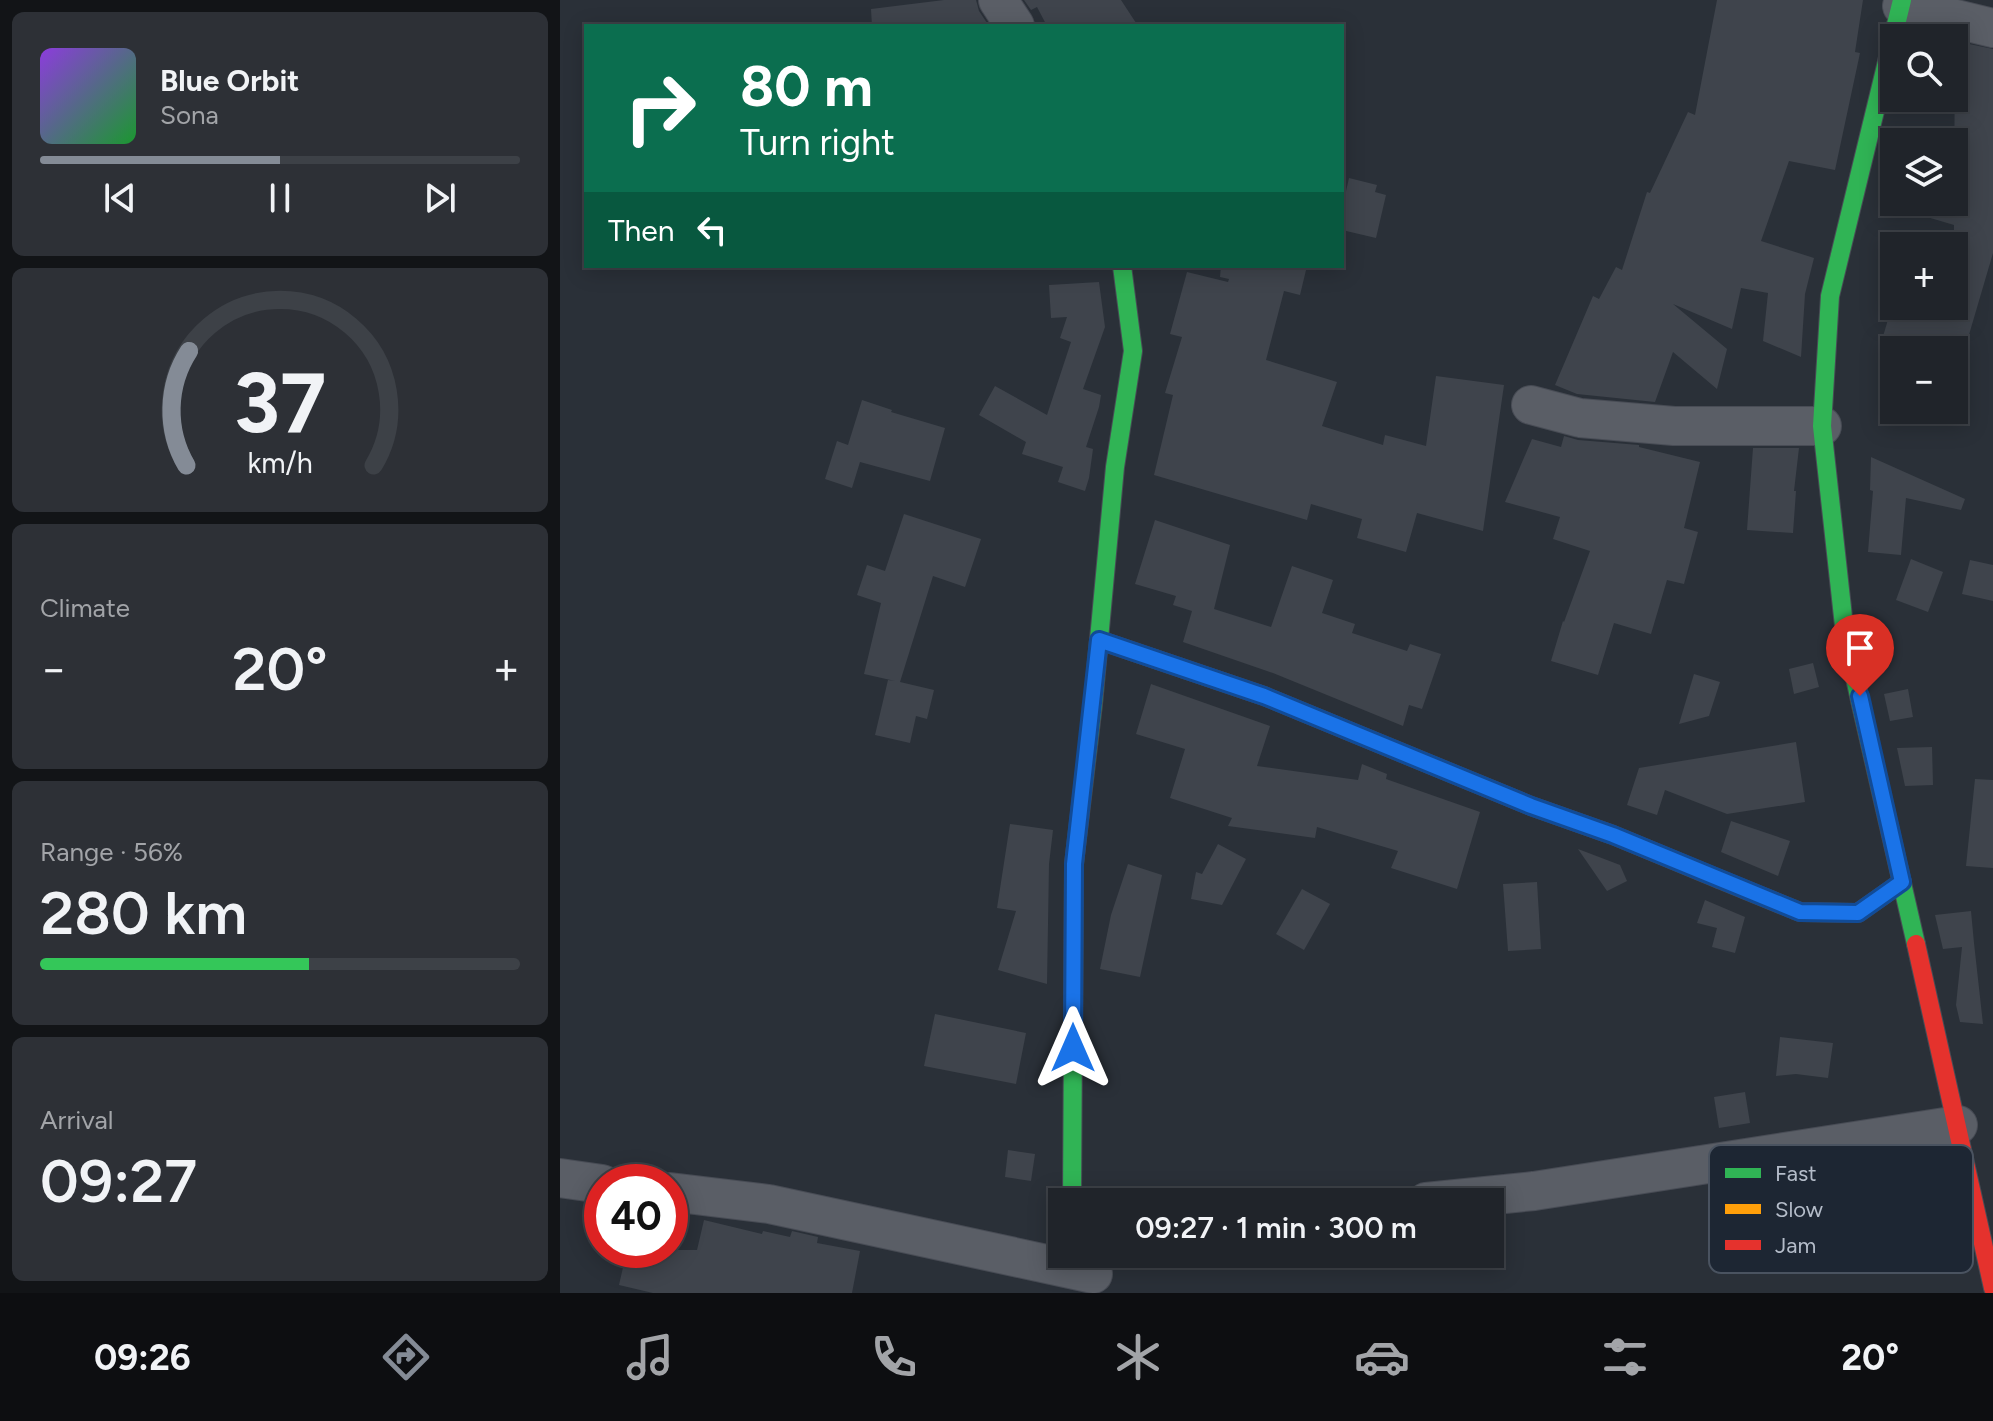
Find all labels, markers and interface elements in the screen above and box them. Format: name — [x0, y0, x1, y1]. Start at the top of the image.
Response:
map controls — [1880, 24, 1968, 424]
button: search — [1880, 24, 1968, 112]
text: 80 m — [740, 53, 873, 120]
icon: right — [608, 56, 712, 160]
text: Blue Orbit — [160, 62, 299, 99]
text: Sona — [160, 99, 219, 131]
text: Turn right — [740, 121, 895, 164]
button: layers — [1880, 128, 1968, 216]
icon: previous — [98, 176, 142, 220]
icon: pause — [258, 176, 302, 220]
icon: next — [418, 176, 462, 220]
icon: left — [690, 208, 734, 252]
text: Then — [608, 212, 674, 249]
button: + — [1880, 232, 1968, 320]
button: − — [1880, 336, 1968, 424]
text: 37 — [234, 353, 326, 453]
text: km/h — [247, 446, 313, 480]
text: Climate — [40, 592, 130, 624]
pin — [1826, 614, 1894, 696]
icon: arrive — [1838, 626, 1882, 670]
text: 20° — [232, 633, 328, 705]
text: − — [40, 642, 67, 695]
text: + — [493, 642, 520, 695]
text: Range · 56% — [40, 836, 183, 868]
text: 280 km — [40, 877, 247, 949]
position arrow — [1031, 1006, 1115, 1090]
text: Arrival — [40, 1104, 113, 1136]
text: 09:27 — [40, 1145, 197, 1217]
legend — [1709, 1145, 1973, 1273]
text: Fast — [1775, 1160, 1817, 1187]
speed limit sign: 40 — [584, 1164, 688, 1268]
text: Slow — [1775, 1196, 1824, 1223]
text: 09:27 · 1 min · 300 m — [1135, 1209, 1417, 1246]
text: Jam — [1775, 1232, 1816, 1259]
icon: directions — [378, 1329, 434, 1385]
icon: music — [622, 1329, 678, 1385]
icon: phone — [866, 1329, 922, 1385]
icon: climate — [1110, 1329, 1166, 1385]
icon: car — [1354, 1329, 1410, 1385]
icon: filters — [1597, 1329, 1653, 1385]
text: 09:26 — [94, 1336, 191, 1379]
text: 20° — [1841, 1336, 1899, 1379]

